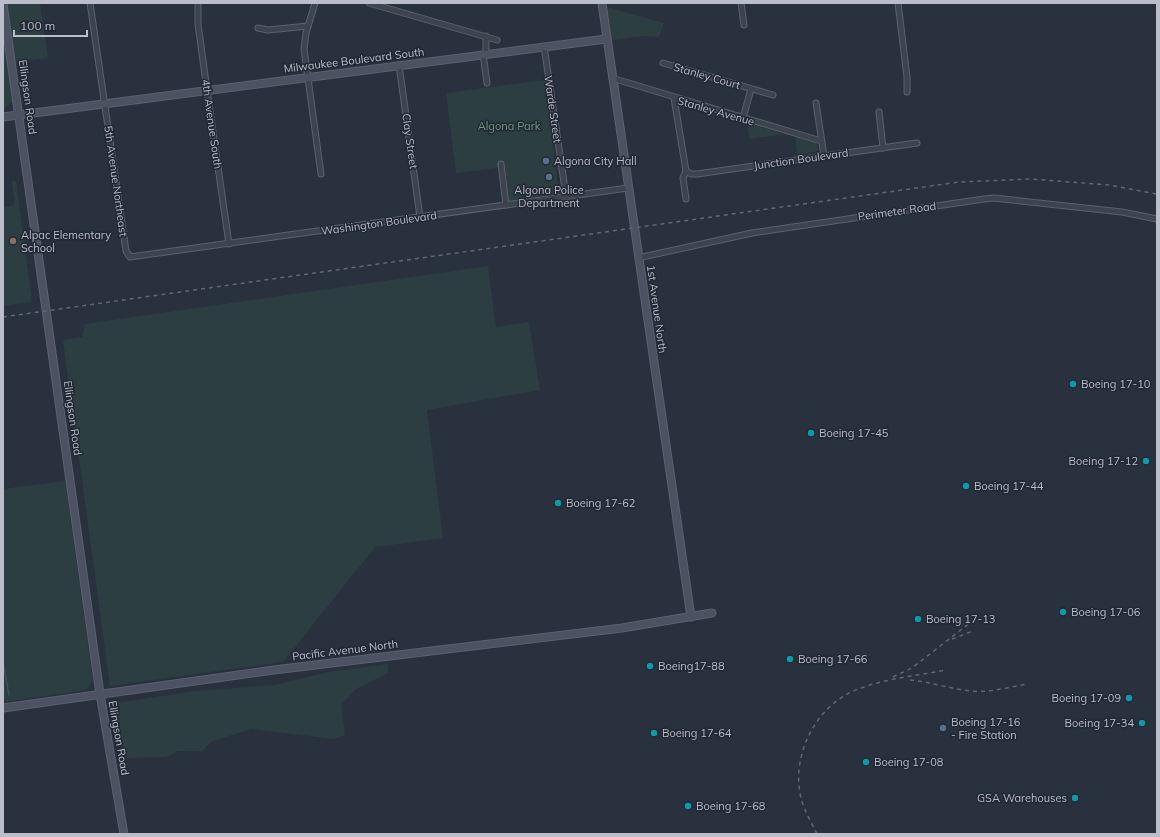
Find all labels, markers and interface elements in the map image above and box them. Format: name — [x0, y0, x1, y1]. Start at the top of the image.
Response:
scale bar — [14, 12, 87, 38]
text: 100 m — [20, 18, 55, 33]
street label: Milwaukee Boulevard South — [283, 44, 425, 76]
street label: Ellingson Road — [16, 59, 40, 135]
street label: Stanley Court — [672, 60, 742, 92]
street label: Warde Street — [541, 74, 565, 144]
street label: 4th Avenue South — [199, 78, 225, 170]
street label: Stanley Avenue — [676, 93, 756, 129]
street label: Clay Street — [399, 112, 421, 170]
park label: Algona Park — [478, 119, 541, 133]
street label: 5th Avenue Northeast — [101, 125, 131, 238]
street label: Junction Boulevard — [753, 145, 849, 173]
place label: Algona City Hall — [554, 154, 637, 168]
marker: Algona City Hall — [541, 156, 551, 166]
marker: Algona Police Department — [544, 172, 554, 182]
place label: Algona Police Department — [514, 183, 584, 210]
street label: Perimeter Road — [857, 199, 937, 223]
street label: Washington Boulevard — [320, 208, 438, 238]
place label: Alpac Elementary School — [21, 228, 111, 255]
marker: Alpac Elementary School — [8, 236, 18, 246]
street label: 1st Avenue North — [644, 264, 670, 354]
place label: Boeing 17-10 — [1081, 377, 1151, 391]
marker: Boeing 17-10 — [1068, 379, 1078, 389]
street label: Ellingson Road — [61, 380, 85, 456]
place label: Boeing 17-45 — [819, 426, 889, 440]
marker: Boeing 17-45 — [806, 428, 816, 438]
place label: Boeing 17-12 — [1069, 454, 1138, 468]
marker: Boeing 17-12 — [1141, 456, 1151, 466]
place label: Boeing 17-44 — [974, 479, 1044, 493]
marker: Boeing 17-44 — [961, 481, 971, 491]
place label: Boeing 17-62 — [566, 496, 636, 510]
marker: Boeing 17-62 — [553, 498, 563, 508]
place label: Boeing 17-06 — [1071, 605, 1141, 619]
marker: Boeing 17-06 — [1058, 607, 1068, 617]
place label: Boeing 17-13 — [926, 612, 995, 626]
marker: Boeing 17-13 — [913, 614, 923, 624]
street label: Pacific Avenue North — [291, 637, 399, 663]
place label: Boeing 17-66 — [798, 652, 868, 666]
marker: Boeing 17-66 — [785, 654, 795, 664]
place label: Boeing17-88 — [658, 659, 725, 673]
marker: Boeing17-88 — [645, 661, 655, 671]
place label: Boeing 17-09 — [1052, 691, 1121, 705]
marker: Boeing 17-09 — [1124, 693, 1134, 703]
street label: Ellingson Road — [106, 700, 132, 776]
place label: Boeing 17-16 - Fire Station — [951, 715, 1021, 742]
place label: Boeing 17-34 — [1065, 716, 1134, 730]
marker: Boeing 17-34 — [1137, 718, 1147, 728]
marker: Boeing 17-16 - Fire Station — [938, 723, 948, 733]
place label: Boeing 17-64 — [662, 726, 732, 740]
marker: Boeing 17-64 — [649, 728, 659, 738]
place label: Boeing 17-08 — [874, 755, 944, 769]
marker: Boeing 17-08 — [861, 757, 871, 767]
place label: GSA Warehouses — [977, 791, 1067, 805]
marker: GSA Warehouses — [1070, 793, 1080, 803]
place label: Boeing 17-68 — [696, 799, 766, 813]
marker: Boeing 17-68 — [683, 801, 693, 811]

